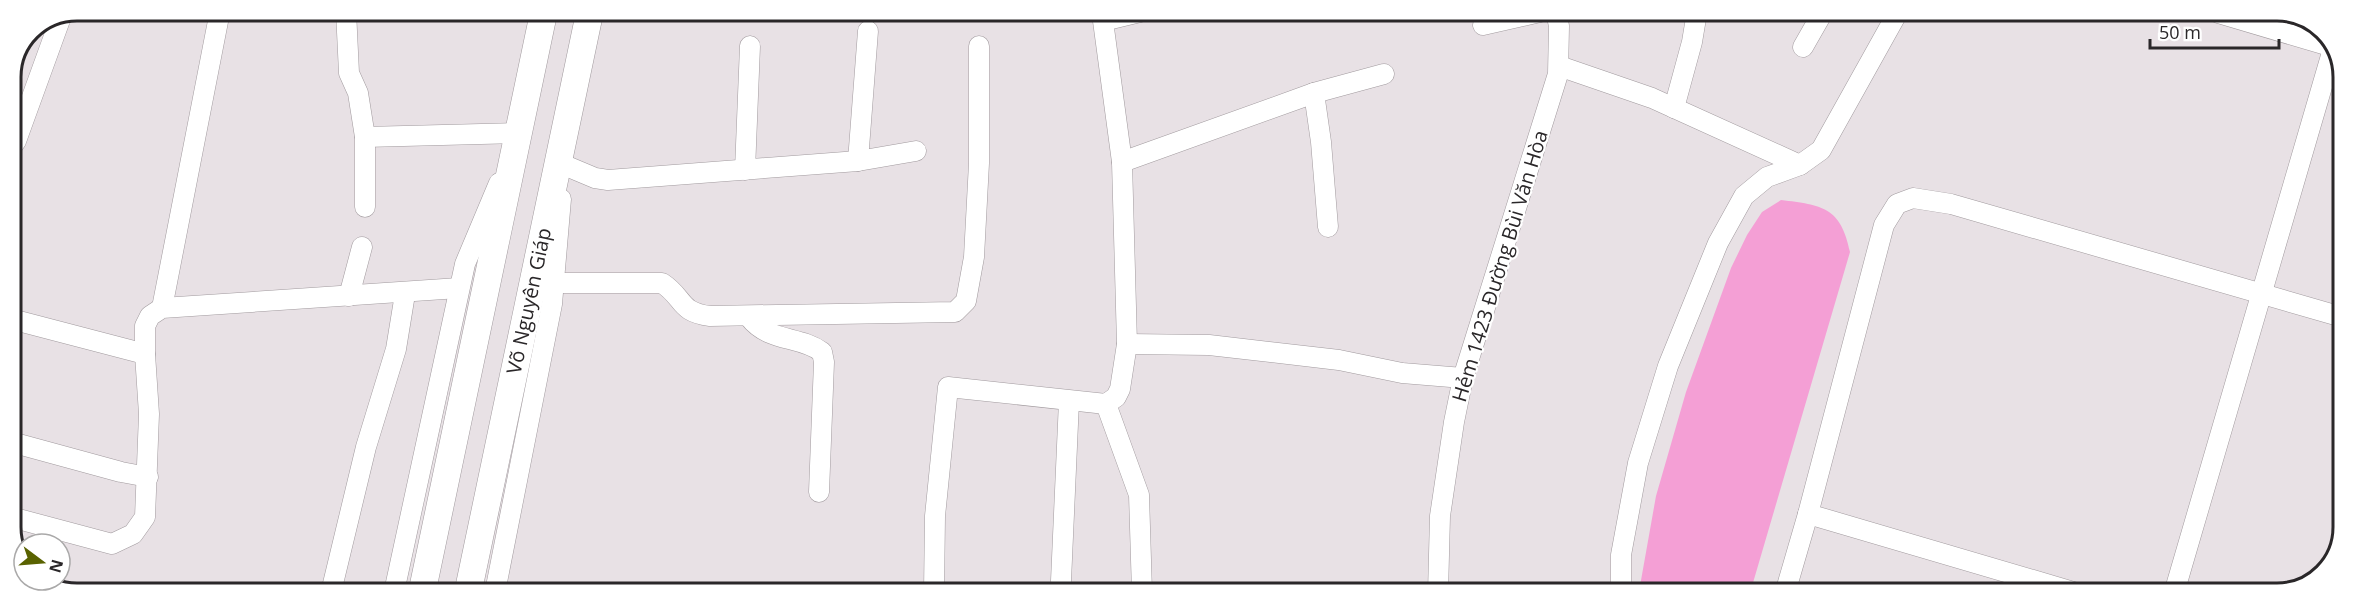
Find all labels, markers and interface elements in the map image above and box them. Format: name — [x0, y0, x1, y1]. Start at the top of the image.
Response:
scale bar — [2150, 12, 2279, 50]
text: 50 m — [2159, 20, 2201, 44]
street label: Hẻm 1423 Đường Bùi Văn Hòa — [1445, 127, 1554, 405]
street label: Võ Nguyên Giáp — [500, 225, 557, 377]
north arrow — [12, 532, 72, 592]
text: N — [44, 557, 69, 575]

